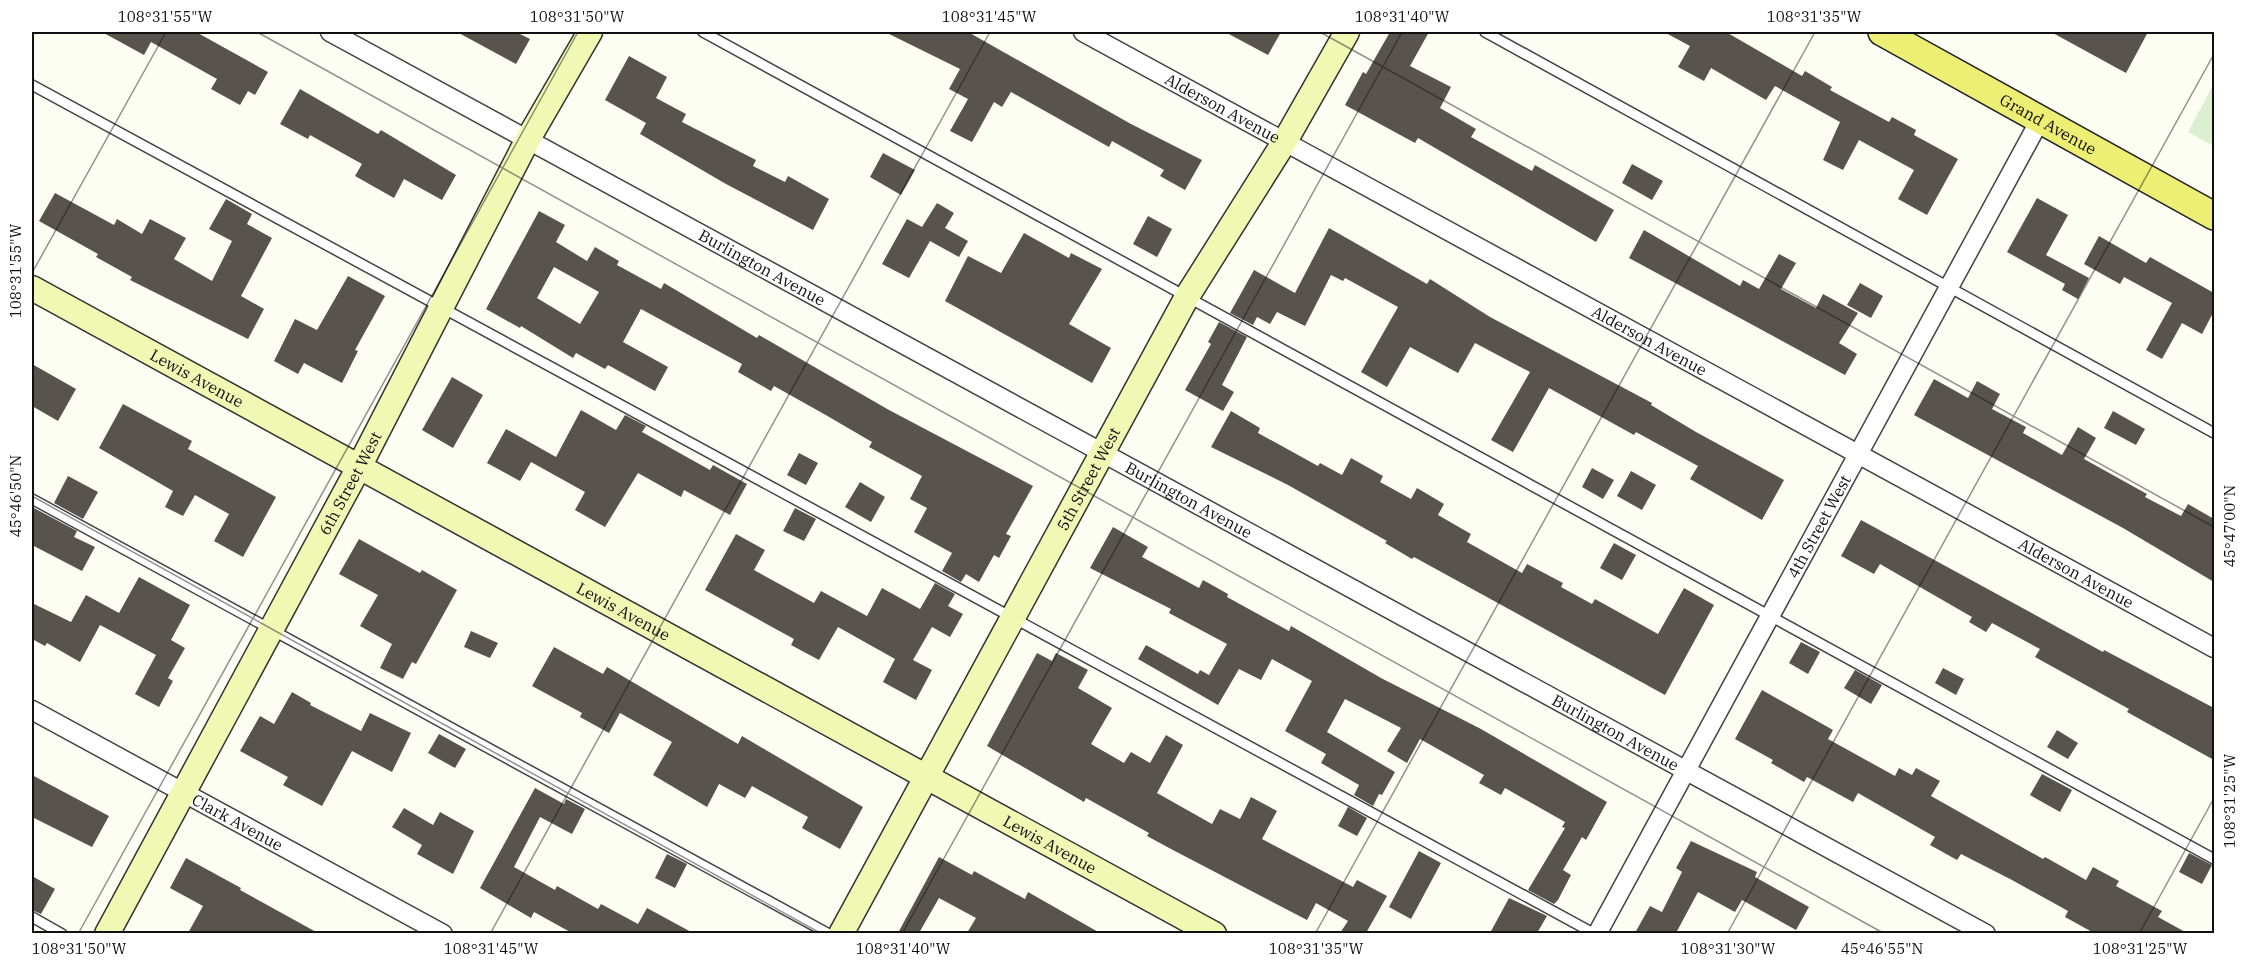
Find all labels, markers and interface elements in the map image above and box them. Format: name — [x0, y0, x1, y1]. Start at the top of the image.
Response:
text: 108°31'55"W — [118, 7, 213, 26]
text: 108°31'50"W — [530, 7, 625, 26]
text: 108°31'45"W — [942, 7, 1037, 26]
text: 108°31'40"W — [1355, 7, 1450, 26]
text: 108°31'35"W — [1767, 7, 1862, 26]
street label: Alderson Avenue — [1162, 69, 1284, 147]
street label: Grand Avenue — [1996, 89, 2100, 159]
text: 108°31'55"W — [6, 223, 25, 318]
street label: Burlington Avenue — [695, 225, 829, 310]
street label: Alderson Avenue — [1588, 301, 1710, 380]
street label: Lewis Avenue — [147, 345, 247, 412]
street label: 5th Street West — [1052, 423, 1124, 534]
street label: 6th Street West — [314, 428, 386, 538]
text: 45°46'50"N — [6, 455, 25, 537]
street label: Burlington Avenue — [1122, 457, 1256, 542]
street label: 4th Street West — [1783, 471, 1855, 581]
text: 45°47'00"N — [2220, 485, 2239, 567]
street label: Alderson Avenue — [2015, 534, 2137, 612]
street label: Lewis Avenue — [573, 578, 674, 645]
street label: Burlington Avenue — [1549, 690, 1682, 775]
text: 108°31'25"W — [2220, 753, 2239, 848]
street label: Clark Avenue — [189, 789, 286, 855]
street label: Lewis Avenue — [1000, 811, 1100, 878]
text: 108°31'50"W — [32, 939, 127, 958]
text: 108°31'45"W — [444, 939, 539, 958]
text: 108°31'40"W — [856, 939, 951, 958]
text: 108°31'35"W — [1269, 939, 1364, 958]
text: 108°31'30"W — [1681, 939, 1776, 958]
text: 45°46'55"N — [1841, 939, 1923, 958]
text: 108°31'25"W — [2093, 939, 2188, 958]

